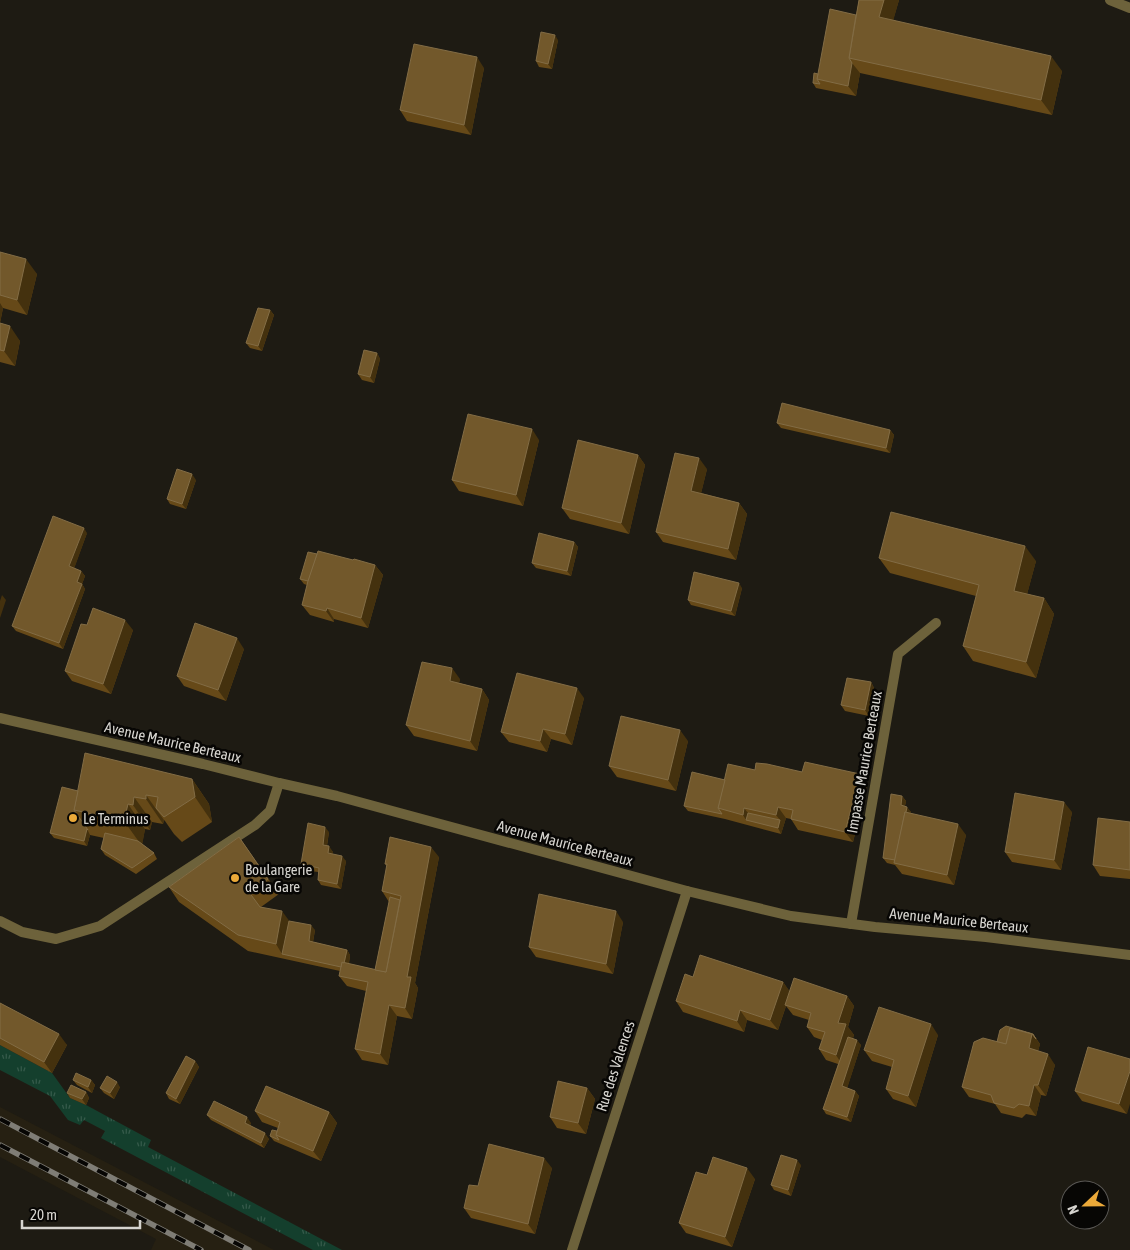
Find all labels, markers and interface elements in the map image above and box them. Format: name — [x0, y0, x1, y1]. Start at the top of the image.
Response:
street label: Impasse Maurice Berteaux — [843, 690, 885, 834]
street label: Avenue Maurice Berteaux — [103, 718, 243, 766]
place label: Le Terminus — [83, 810, 149, 827]
marker: Le Terminus — [67, 812, 79, 824]
street label: Avenue Maurice Berteaux — [495, 817, 635, 869]
place label: Boulangerie de la Gare — [245, 861, 312, 895]
marker: Boulangerie de la Gare — [229, 872, 241, 884]
street label: Avenue Maurice Berteaux — [889, 904, 1029, 936]
street label: Rue des Valences — [592, 1019, 638, 1113]
north arrow — [1060, 1180, 1110, 1230]
scale bar — [22, 1198, 140, 1230]
text: N — [1064, 1203, 1082, 1217]
text: 20 m — [30, 1206, 57, 1223]

